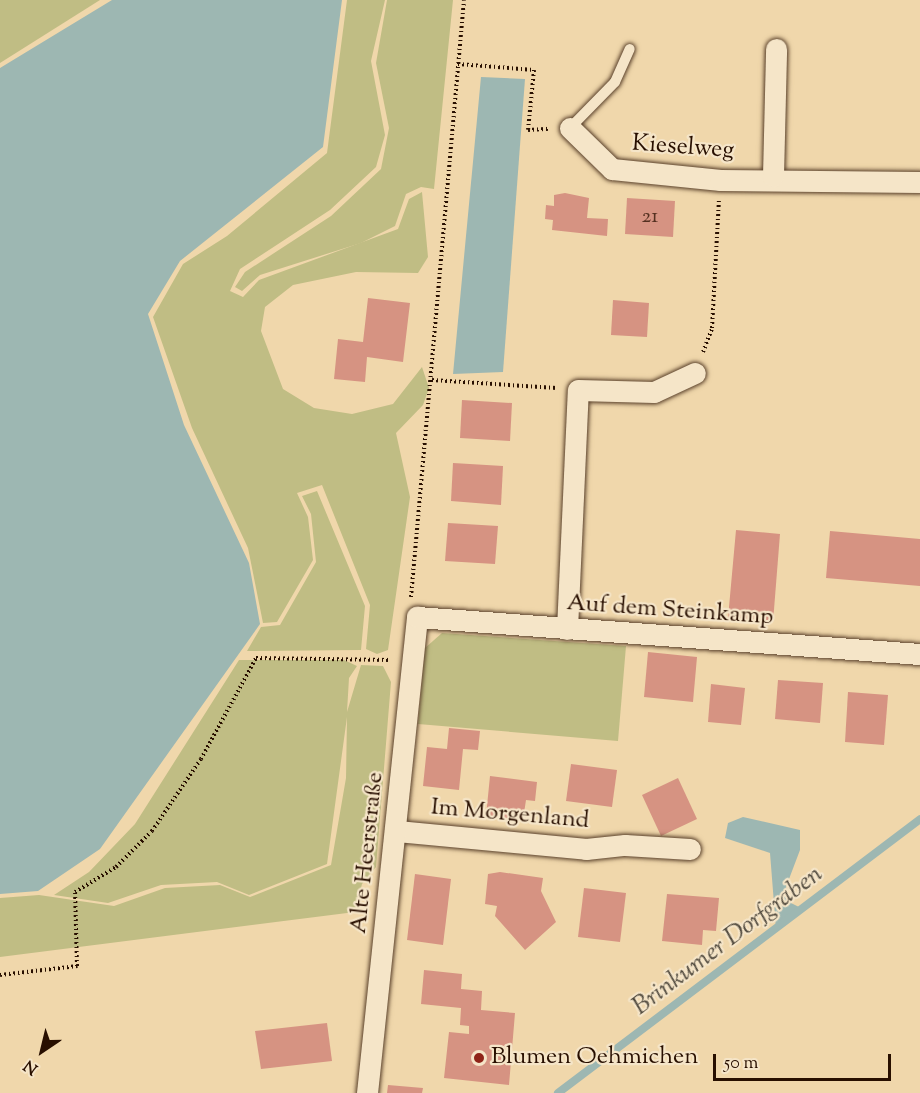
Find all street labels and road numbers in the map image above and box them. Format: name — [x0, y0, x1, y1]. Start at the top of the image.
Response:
street label: Kieselweg — [631, 130, 735, 166]
street label: Auf dem Steinkamp — [566, 589, 774, 633]
street label: Alte Heerstraße — [345, 771, 391, 935]
street label: Im Morgenland — [430, 794, 590, 836]

